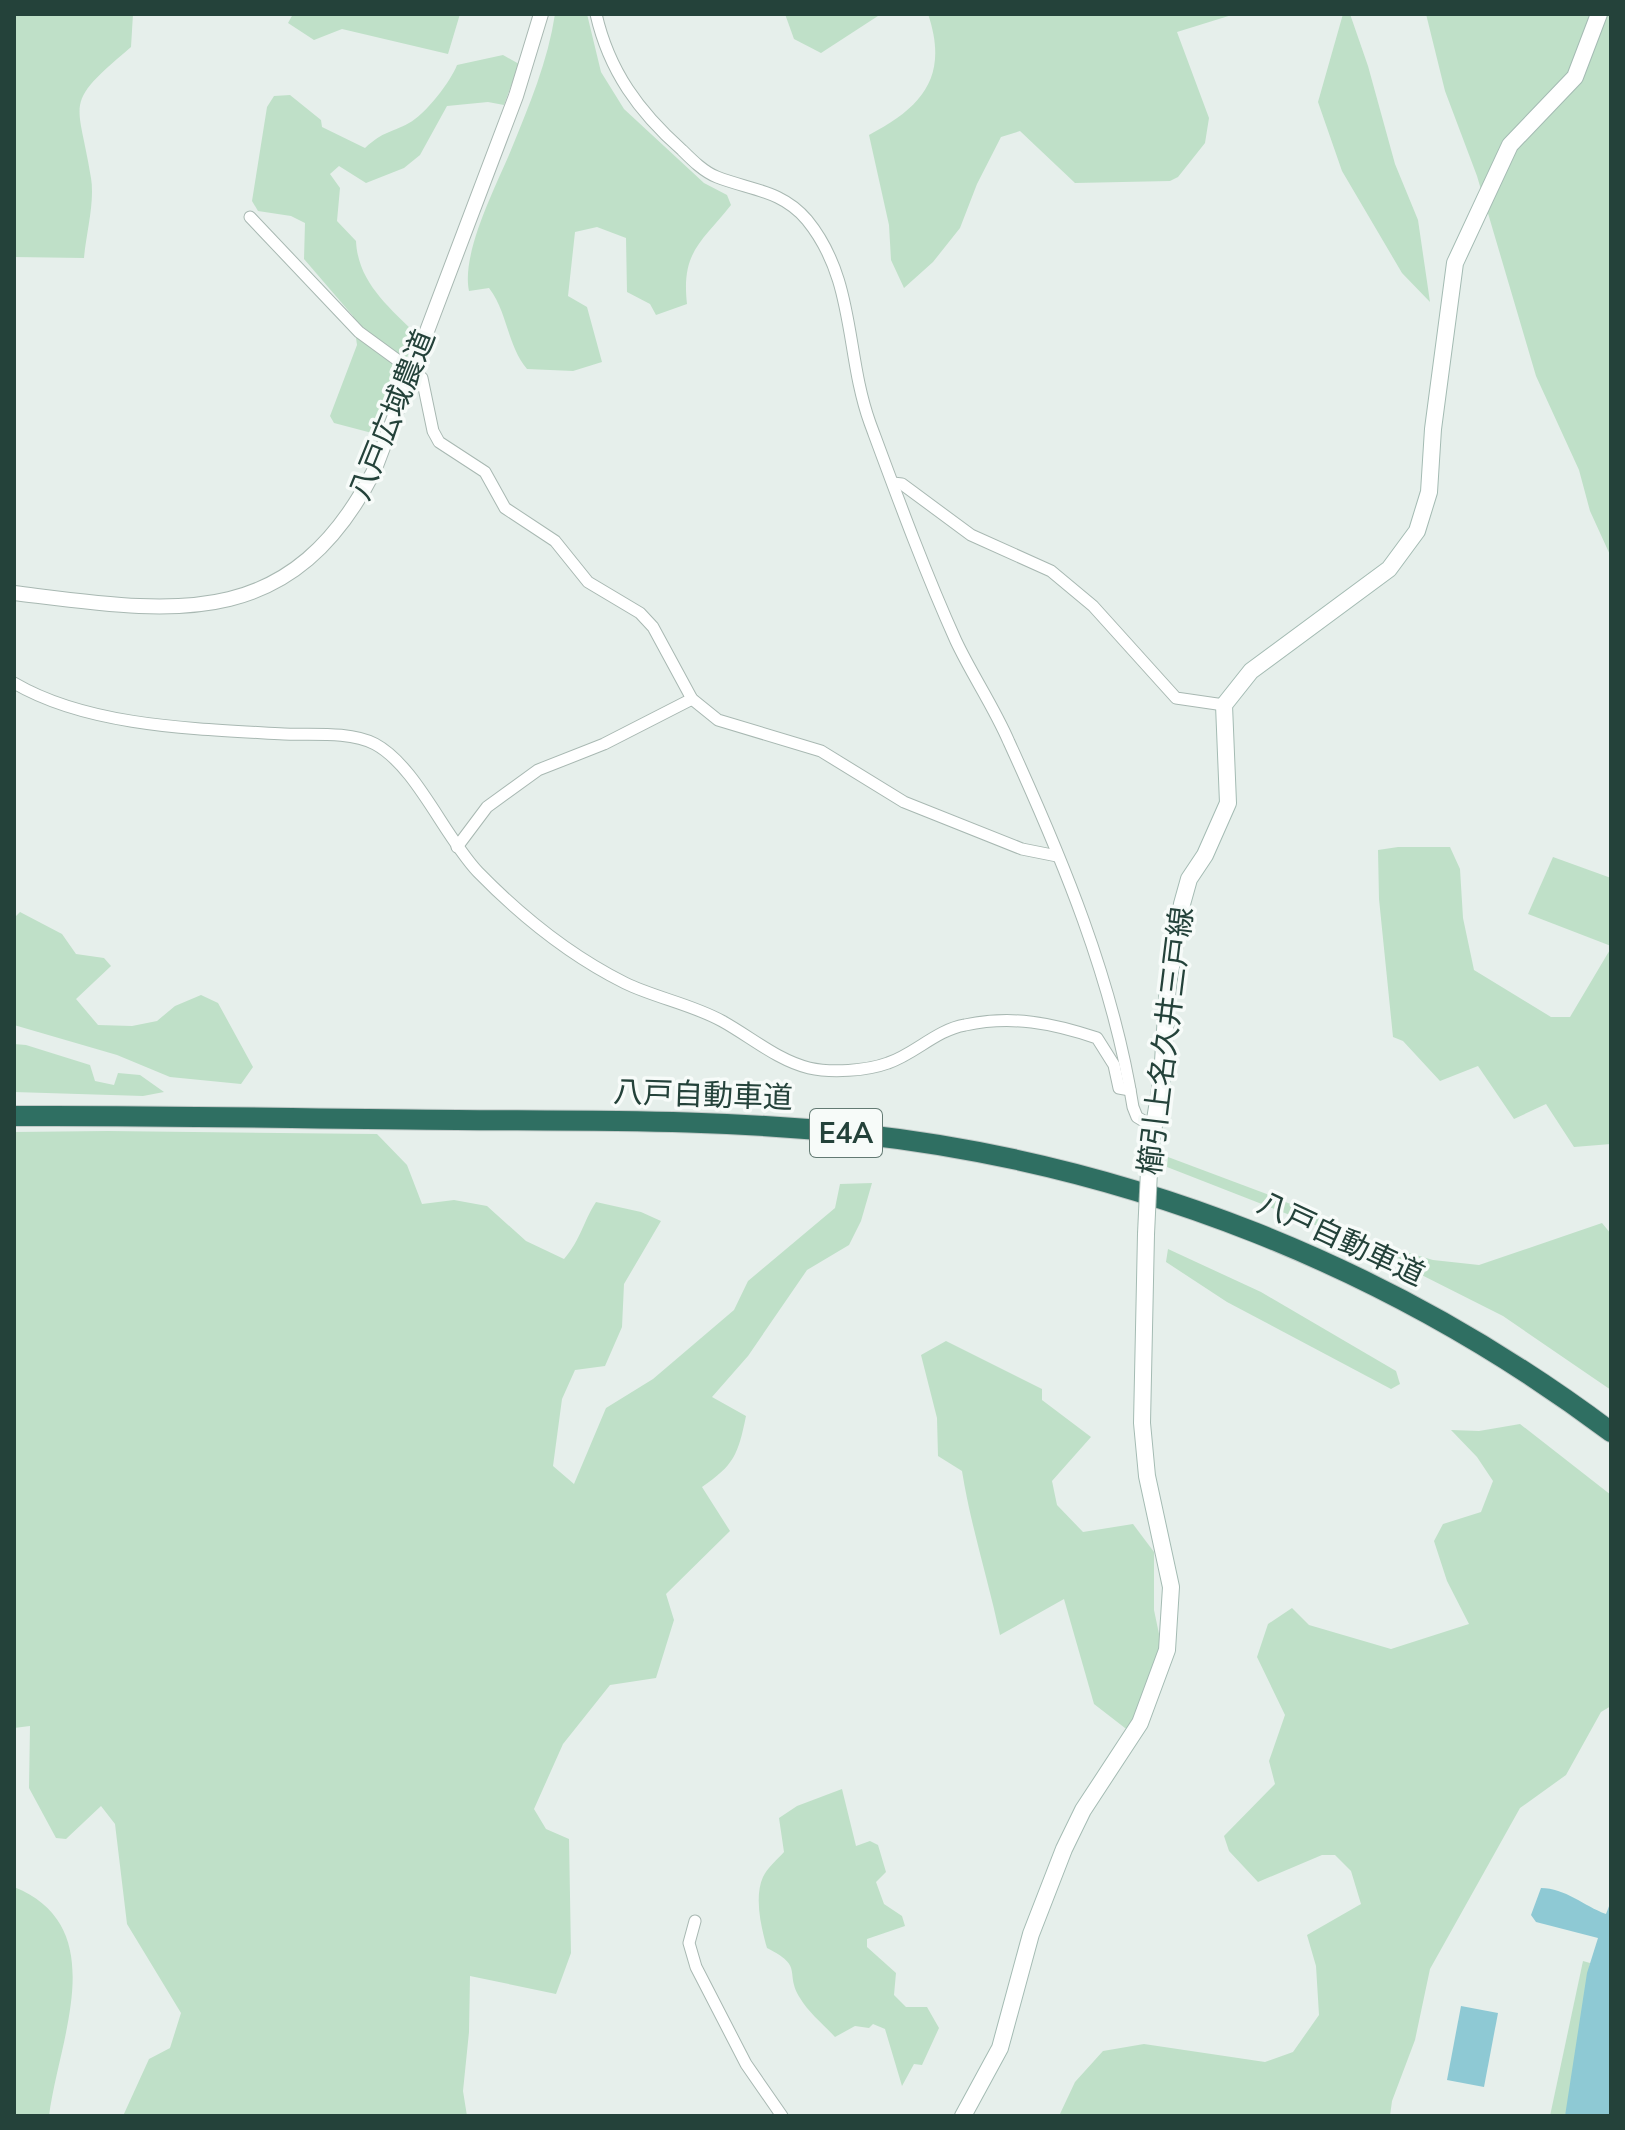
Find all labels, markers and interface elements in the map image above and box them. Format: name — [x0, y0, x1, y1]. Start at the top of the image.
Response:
street label: 八戸広域農道 — [340, 324, 442, 505]
street label: 櫛引上名久井三戸線 — [1130, 905, 1200, 1177]
street label: 八戸自動車道 — [612, 1072, 794, 1116]
road number: E4A — [810, 1109, 882, 1157]
street label: 八戸自動車道 — [1252, 1183, 1431, 1293]

